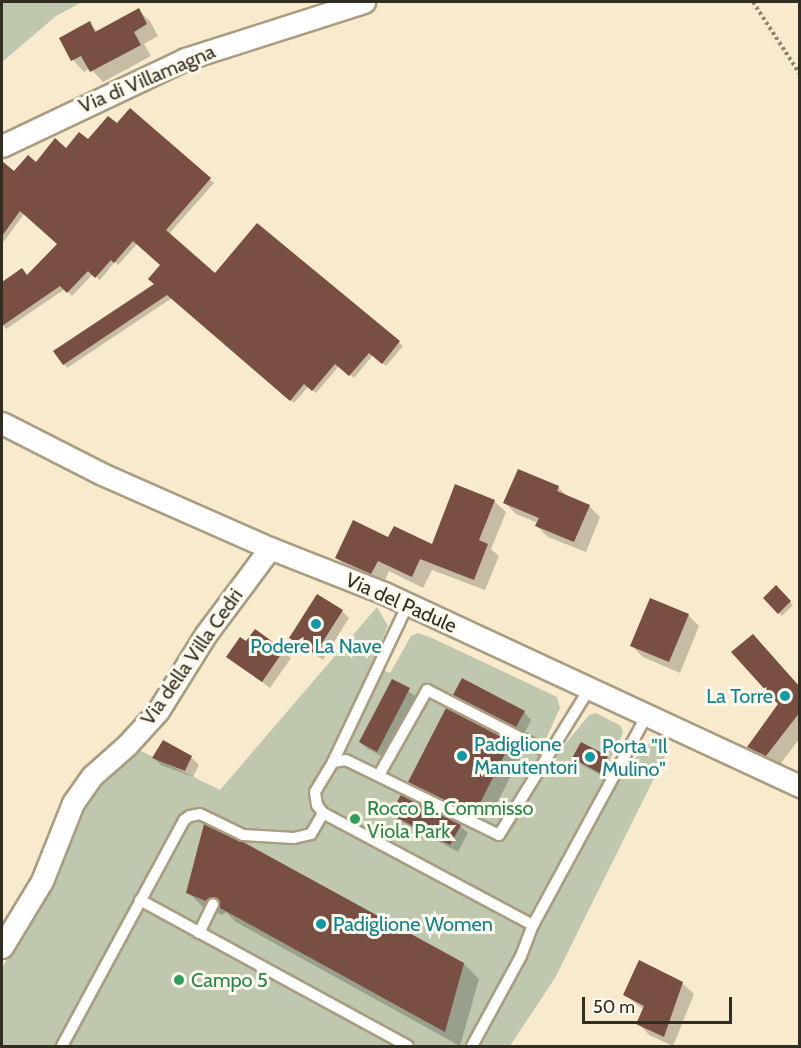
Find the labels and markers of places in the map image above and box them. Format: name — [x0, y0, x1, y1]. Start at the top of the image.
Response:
marker: Podere La Nave — [309, 617, 323, 631]
place label: Podere La Nave — [250, 634, 382, 658]
place label: La Torre — [706, 684, 773, 708]
marker: La Torre — [778, 689, 792, 703]
place label: Padiglione Manutentori — [474, 732, 578, 779]
place label: Porta "Il Mulino" — [602, 734, 667, 781]
marker: Padiglione Manutentori — [455, 749, 469, 763]
marker: Porta "Il Mulino" — [583, 750, 597, 764]
place label: Rocco B. Commisso Viola Park — [367, 796, 534, 843]
marker: Rocco B. Commisso Viola Park — [348, 812, 362, 826]
place label: Padiglione Women — [333, 912, 493, 936]
marker: Padiglione Women — [314, 917, 328, 931]
place label: Campo 5 — [191, 968, 268, 992]
marker: Campo 5 — [172, 973, 186, 987]

